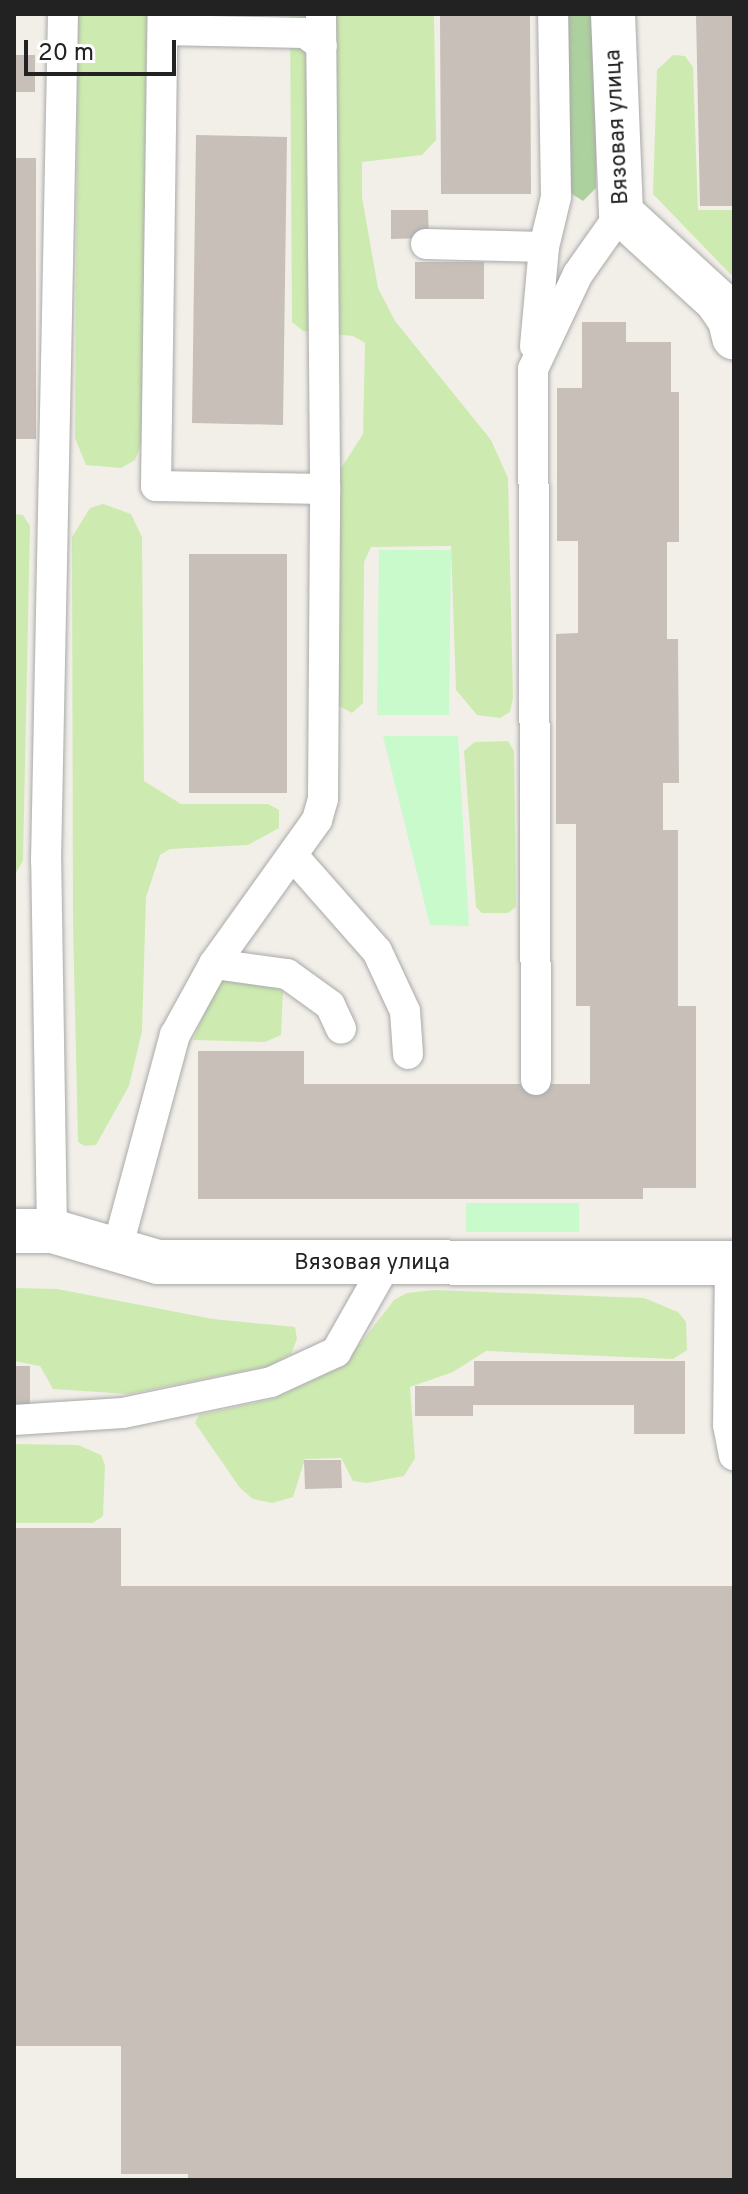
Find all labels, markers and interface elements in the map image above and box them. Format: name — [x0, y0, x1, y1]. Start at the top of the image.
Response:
scale bar — [28, 24, 180, 74]
text: 20 m — [38, 39, 94, 69]
street label: Вязовая улица — [601, 49, 635, 205]
street label: Вязовая улица — [294, 1251, 450, 1277]

